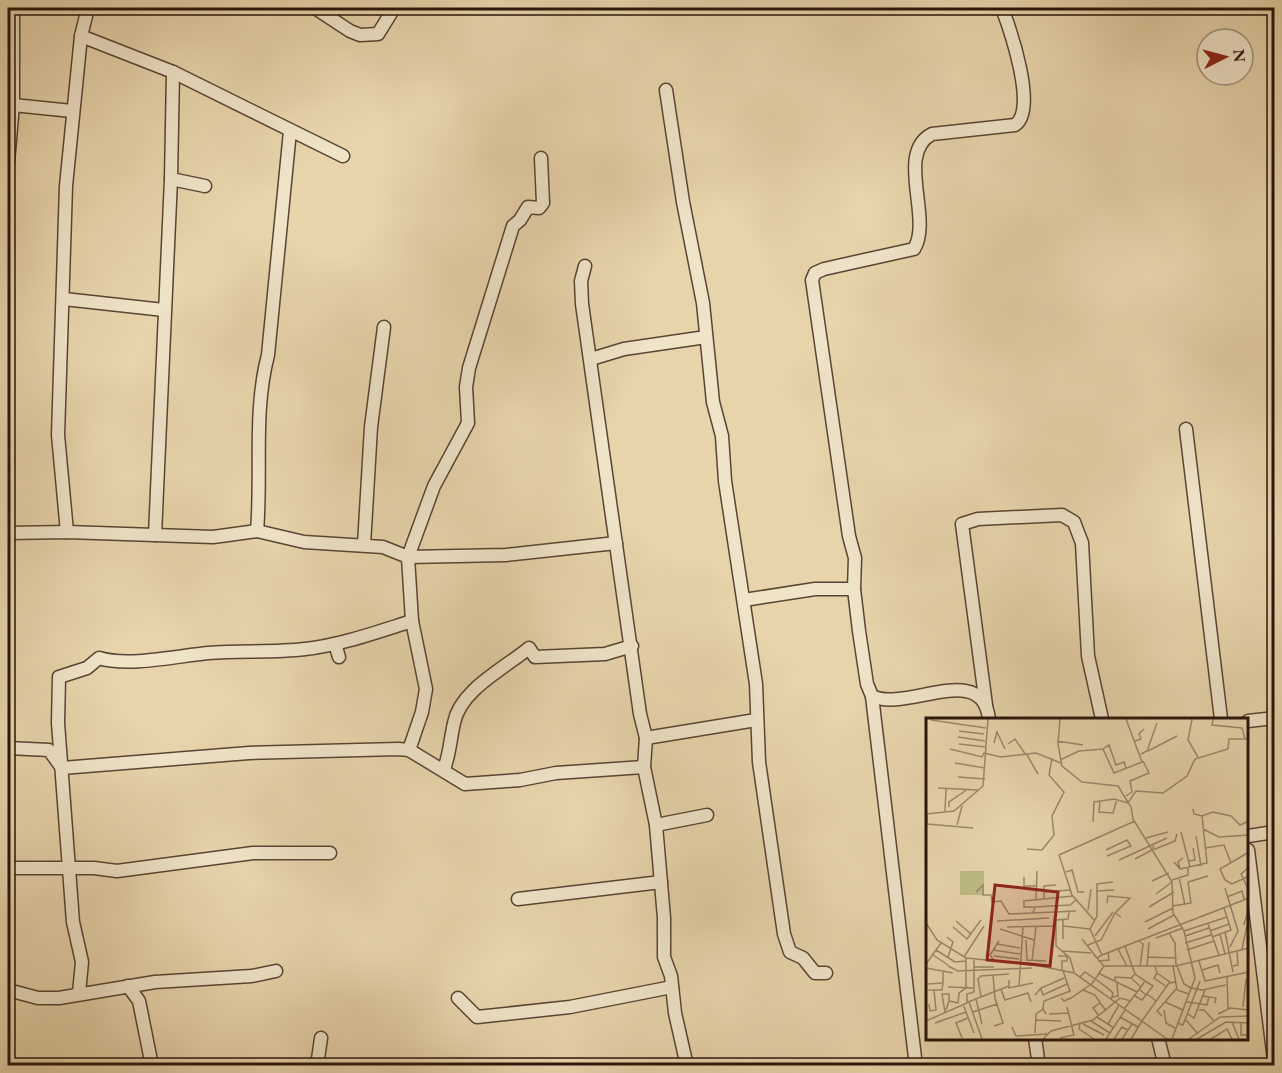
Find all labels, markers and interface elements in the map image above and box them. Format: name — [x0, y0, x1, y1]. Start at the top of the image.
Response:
north arrow — [1195, 27, 1255, 87]
text: N — [1228, 48, 1251, 63]
inset map — [926, 718, 1249, 1040]

